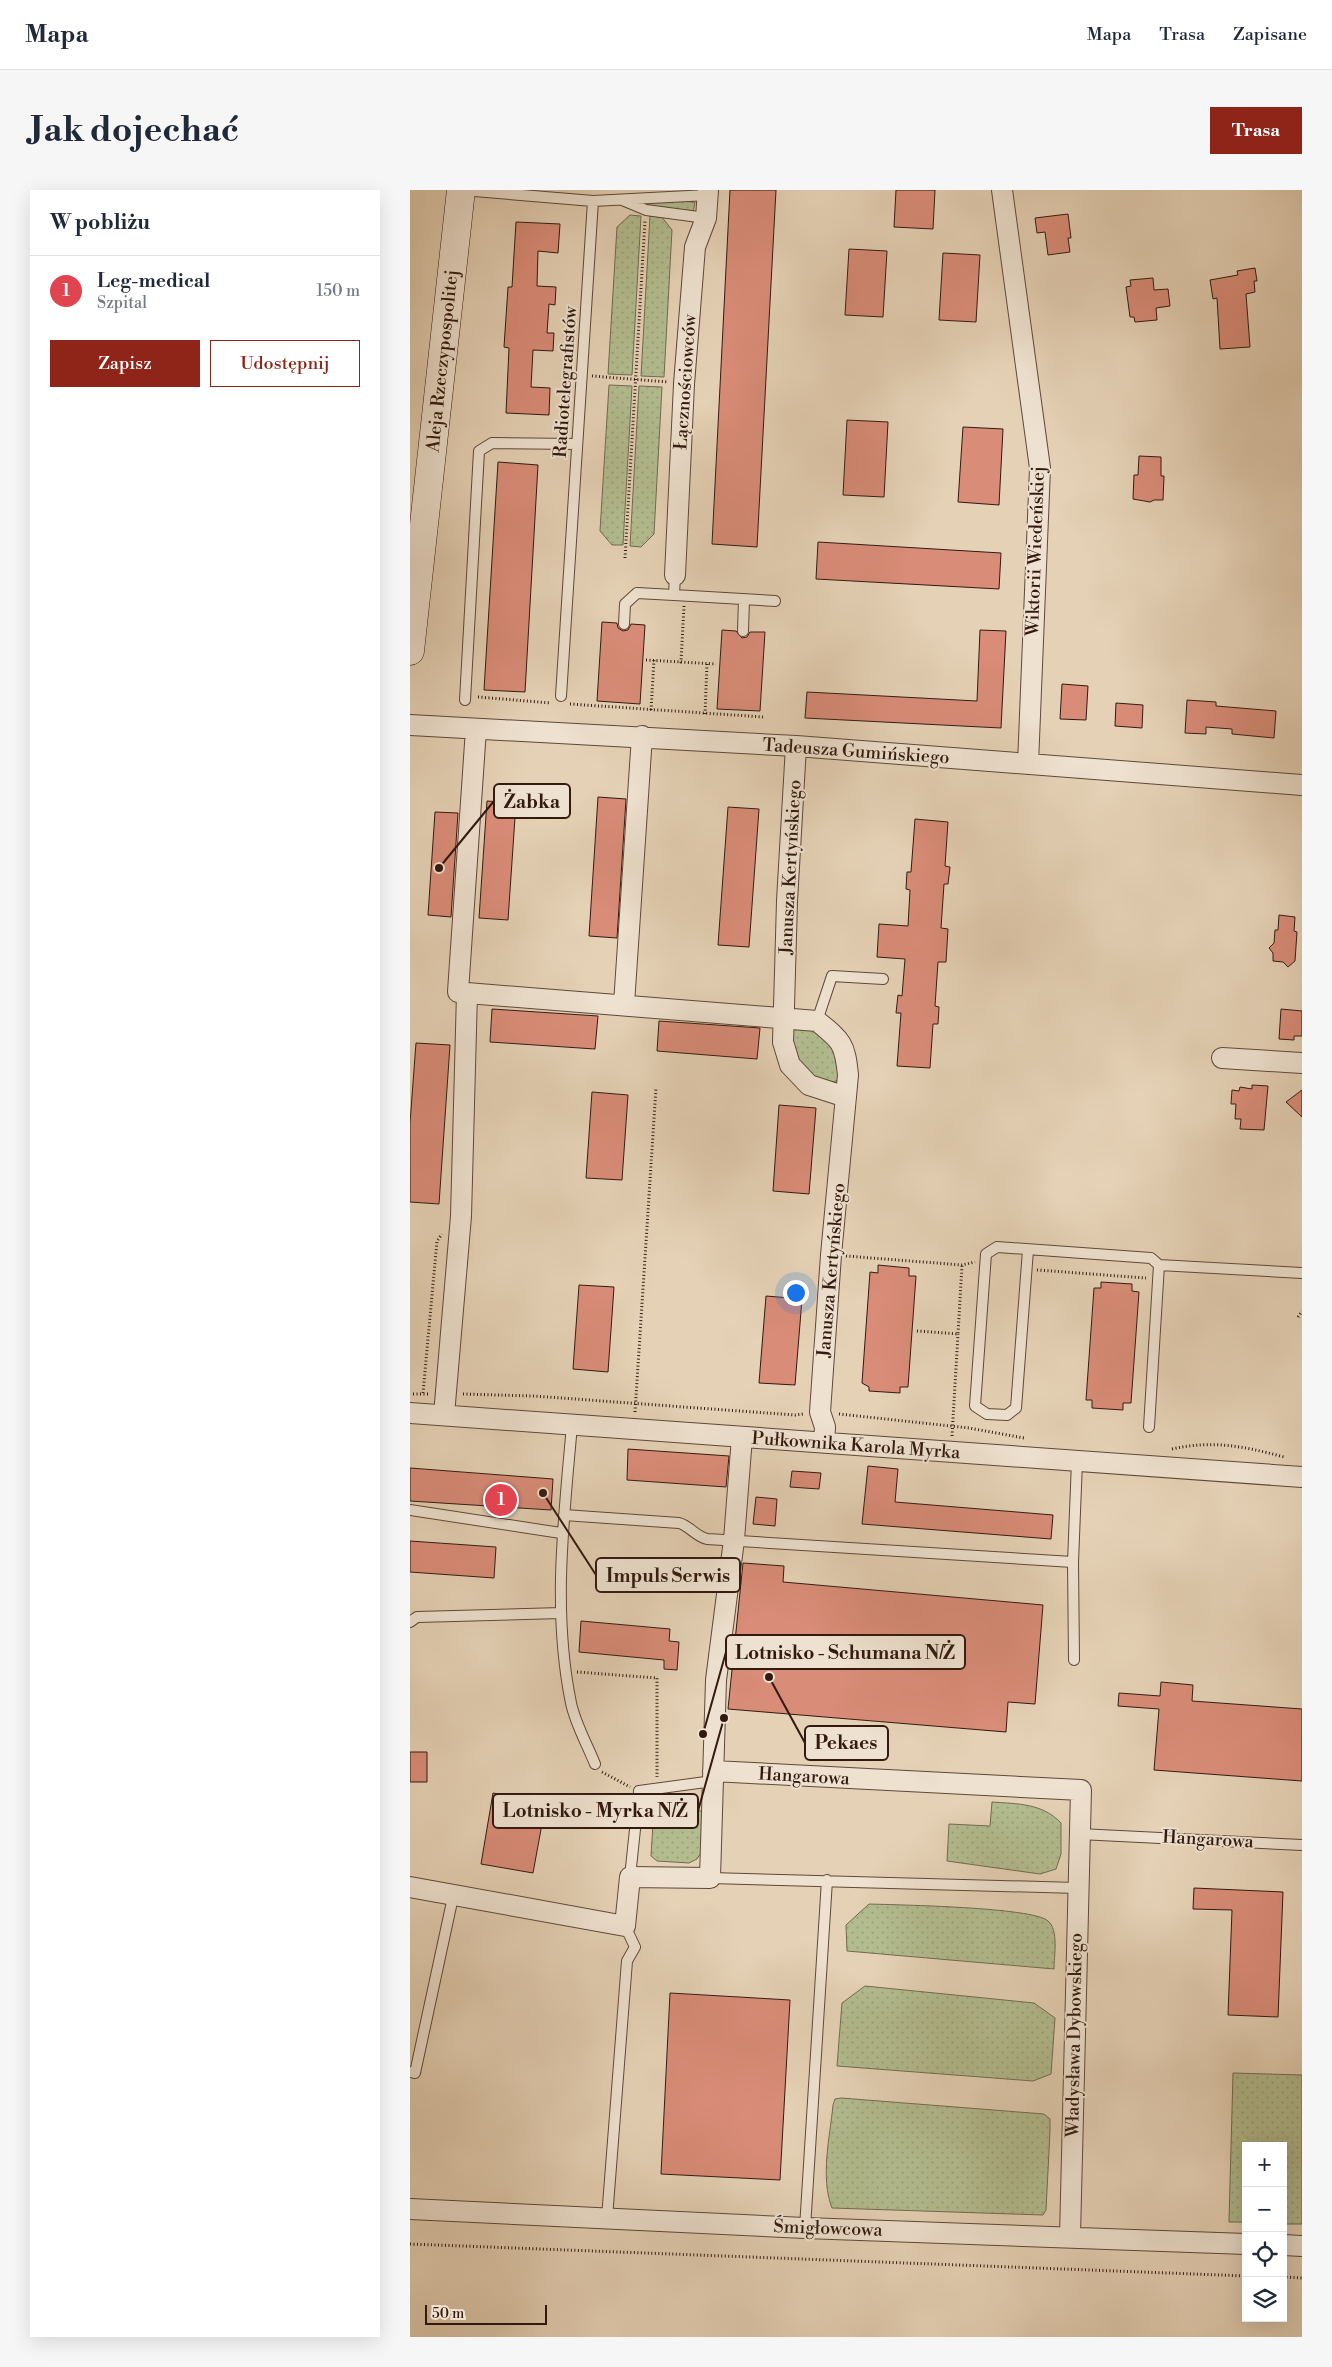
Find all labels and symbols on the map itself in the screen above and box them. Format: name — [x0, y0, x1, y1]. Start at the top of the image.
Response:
street label: Aleja Rzeczypospolitej — [421, 269, 464, 454]
street label: Radiotelegrafistów — [549, 305, 582, 459]
street label: Łącznościowców — [669, 313, 702, 451]
street label: Wiktorii Wiedeńskiej — [1021, 466, 1050, 637]
street label: Tadeusza Gumińskiego — [762, 733, 950, 770]
street label: Janusza Kertyńskiego — [774, 779, 807, 956]
callout: Żabka — [494, 784, 570, 818]
text: Żabka — [504, 788, 561, 814]
street label: Janusza Kertyńskiego — [812, 1182, 851, 1359]
your location — [783, 1280, 809, 1306]
street label: Pułkownika Karola Myrka — [751, 1427, 962, 1464]
pin: 1 — [485, 1481, 517, 1519]
callout: Impuls Serwis — [596, 1558, 740, 1592]
text: Impuls Serwis — [606, 1564, 730, 1588]
callout: Lotnisko - Schumana N/Ż — [726, 1635, 965, 1669]
text: Lotnisko - Schumana N/Ż — [735, 1639, 955, 1665]
callout: Pekaes — [805, 1726, 888, 1760]
text: Pekaes — [815, 1731, 877, 1755]
street label: Hangarowa — [758, 1763, 851, 1790]
callout: Lotnisko - Myrka N/Ż — [493, 1794, 698, 1828]
text: Lotnisko - Myrka N/Ż — [503, 1797, 688, 1823]
street label: Hangarowa — [1162, 1826, 1255, 1853]
street label: Władysława Dybowskiego — [1061, 1932, 1088, 2139]
street label: Śmigłowcowa — [773, 2215, 884, 2242]
scale bar — [425, 2302, 548, 2325]

